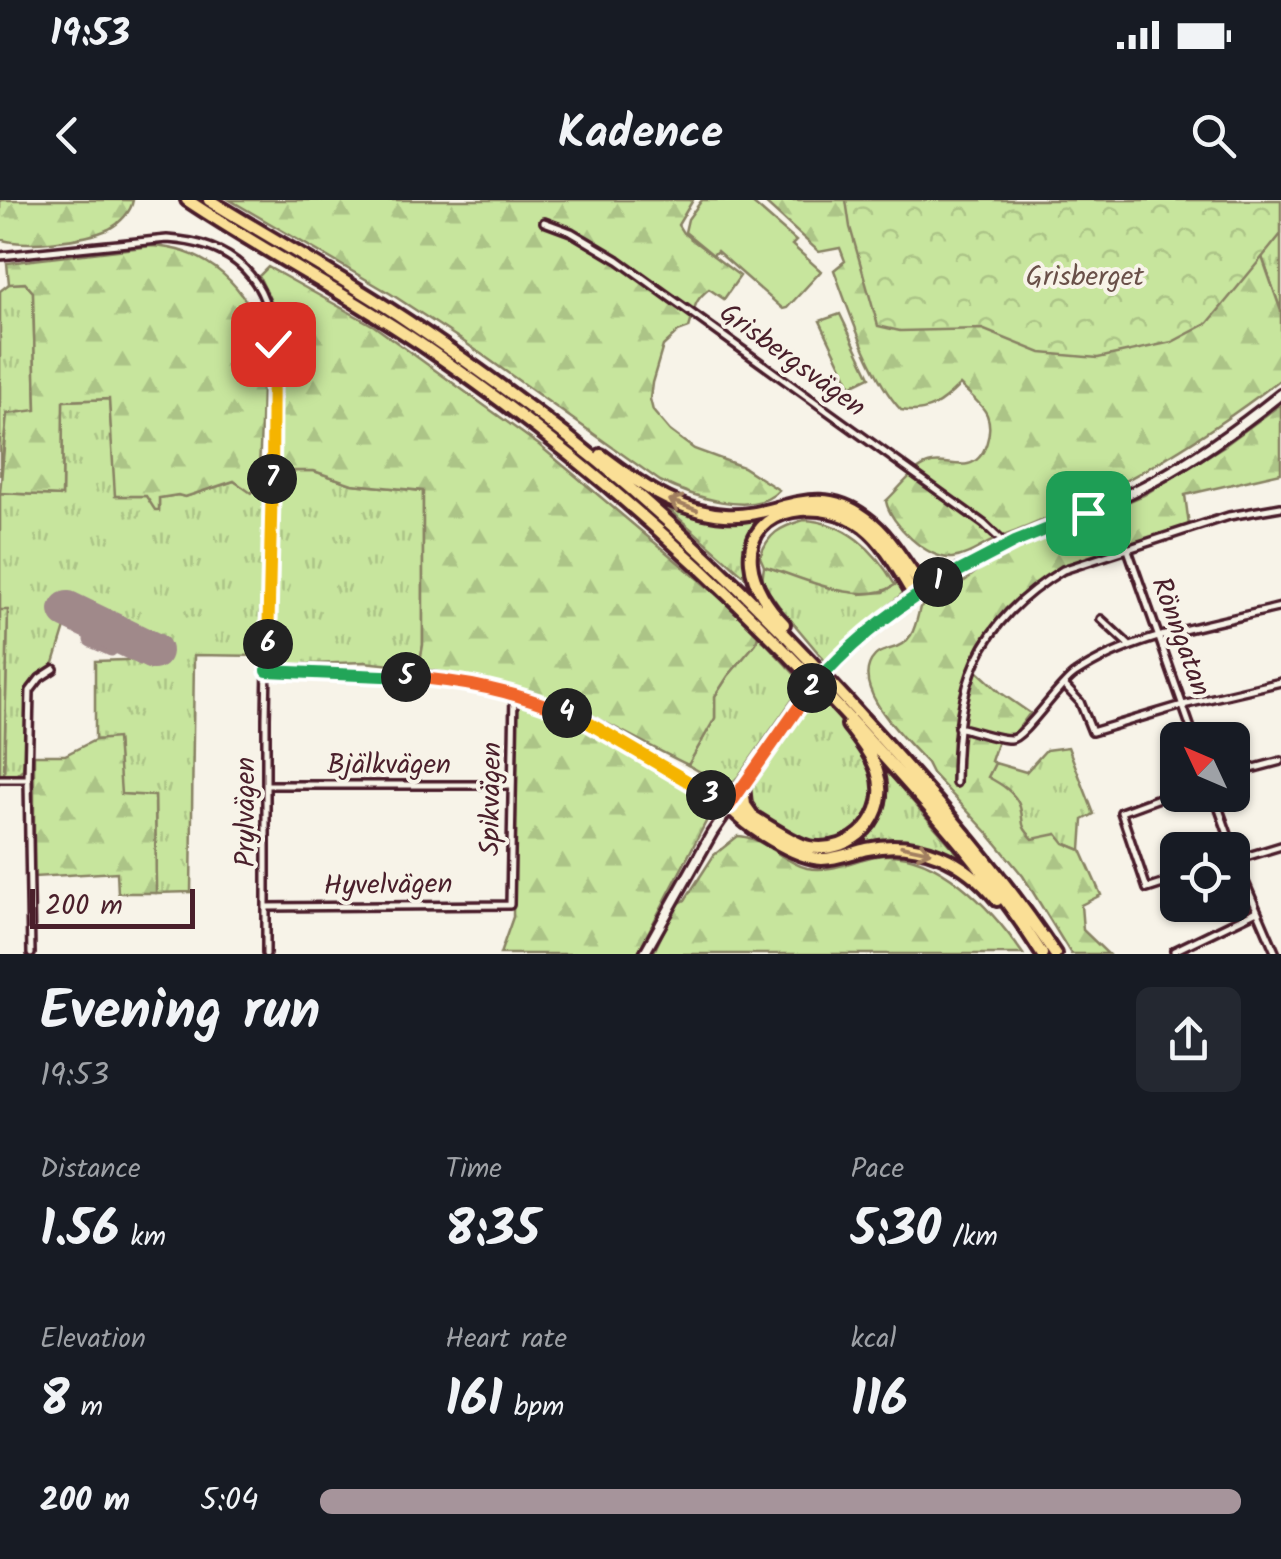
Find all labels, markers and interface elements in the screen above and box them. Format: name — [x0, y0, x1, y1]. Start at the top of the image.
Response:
text: 19:53 — [50, 5, 130, 65]
text: Kadence — [558, 99, 723, 171]
icon: back — [40, 108, 95, 163]
icon: search — [1186, 108, 1241, 163]
park label: Grisberget — [1026, 255, 1145, 300]
street label: Grisbergsvägen — [709, 292, 875, 430]
pin — [231, 302, 316, 387]
icon: check — [246, 317, 301, 372]
pin: 7 — [247, 454, 297, 504]
text: 7 — [265, 456, 279, 501]
pin — [1046, 471, 1131, 556]
icon: arrive — [1061, 486, 1116, 541]
one-way arrow — [668, 494, 699, 512]
pin: 1 — [913, 557, 963, 607]
text: 1 — [934, 559, 942, 604]
street label: Rönngatan — [1138, 571, 1222, 703]
pin: 6 — [243, 619, 293, 669]
text: 6 — [260, 621, 276, 666]
pin: 5 — [381, 652, 431, 702]
text: 5 — [399, 654, 413, 699]
pin: 2 — [787, 663, 837, 713]
text: 2 — [804, 665, 820, 710]
pin: 4 — [542, 688, 592, 738]
text: 4 — [559, 690, 575, 735]
north arrow — [1160, 722, 1250, 812]
map controls — [1160, 722, 1250, 922]
street label: Spikvägen — [469, 742, 515, 856]
street label: Bjälkvägen — [327, 743, 451, 788]
street label: Prylvägen — [224, 757, 269, 867]
pin: 3 — [686, 770, 736, 820]
text: 3 — [703, 772, 719, 817]
button: locate — [1160, 832, 1250, 922]
one-way arrow — [899, 841, 931, 860]
street label: Hyvelvägen — [323, 862, 453, 910]
scale bar — [30, 884, 195, 928]
text: 200 m — [45, 884, 123, 929]
text: Evening run — [40, 970, 320, 1057]
button: share — [1136, 987, 1241, 1092]
text: 19:53 — [40, 1051, 109, 1102]
text: Distance — [40, 1147, 141, 1192]
text: Time — [445, 1147, 502, 1192]
text: Pace — [851, 1147, 904, 1192]
text: 1.56 — [40, 1192, 119, 1272]
text: 8:35 — [445, 1192, 540, 1272]
text: 5:30 — [851, 1192, 941, 1272]
text: km — [119, 1215, 166, 1260]
text: /km — [941, 1215, 998, 1260]
text: Elevation — [40, 1317, 146, 1362]
text: Heart rate — [445, 1317, 567, 1362]
text: kcal — [851, 1317, 896, 1362]
text: 8 — [40, 1362, 70, 1442]
text: 161 — [445, 1362, 503, 1442]
text: 116 — [851, 1362, 908, 1442]
text: m — [70, 1385, 103, 1430]
text: bpm — [503, 1385, 564, 1430]
text: 200 m — [40, 1476, 130, 1527]
text: 5:04 — [200, 1476, 259, 1527]

